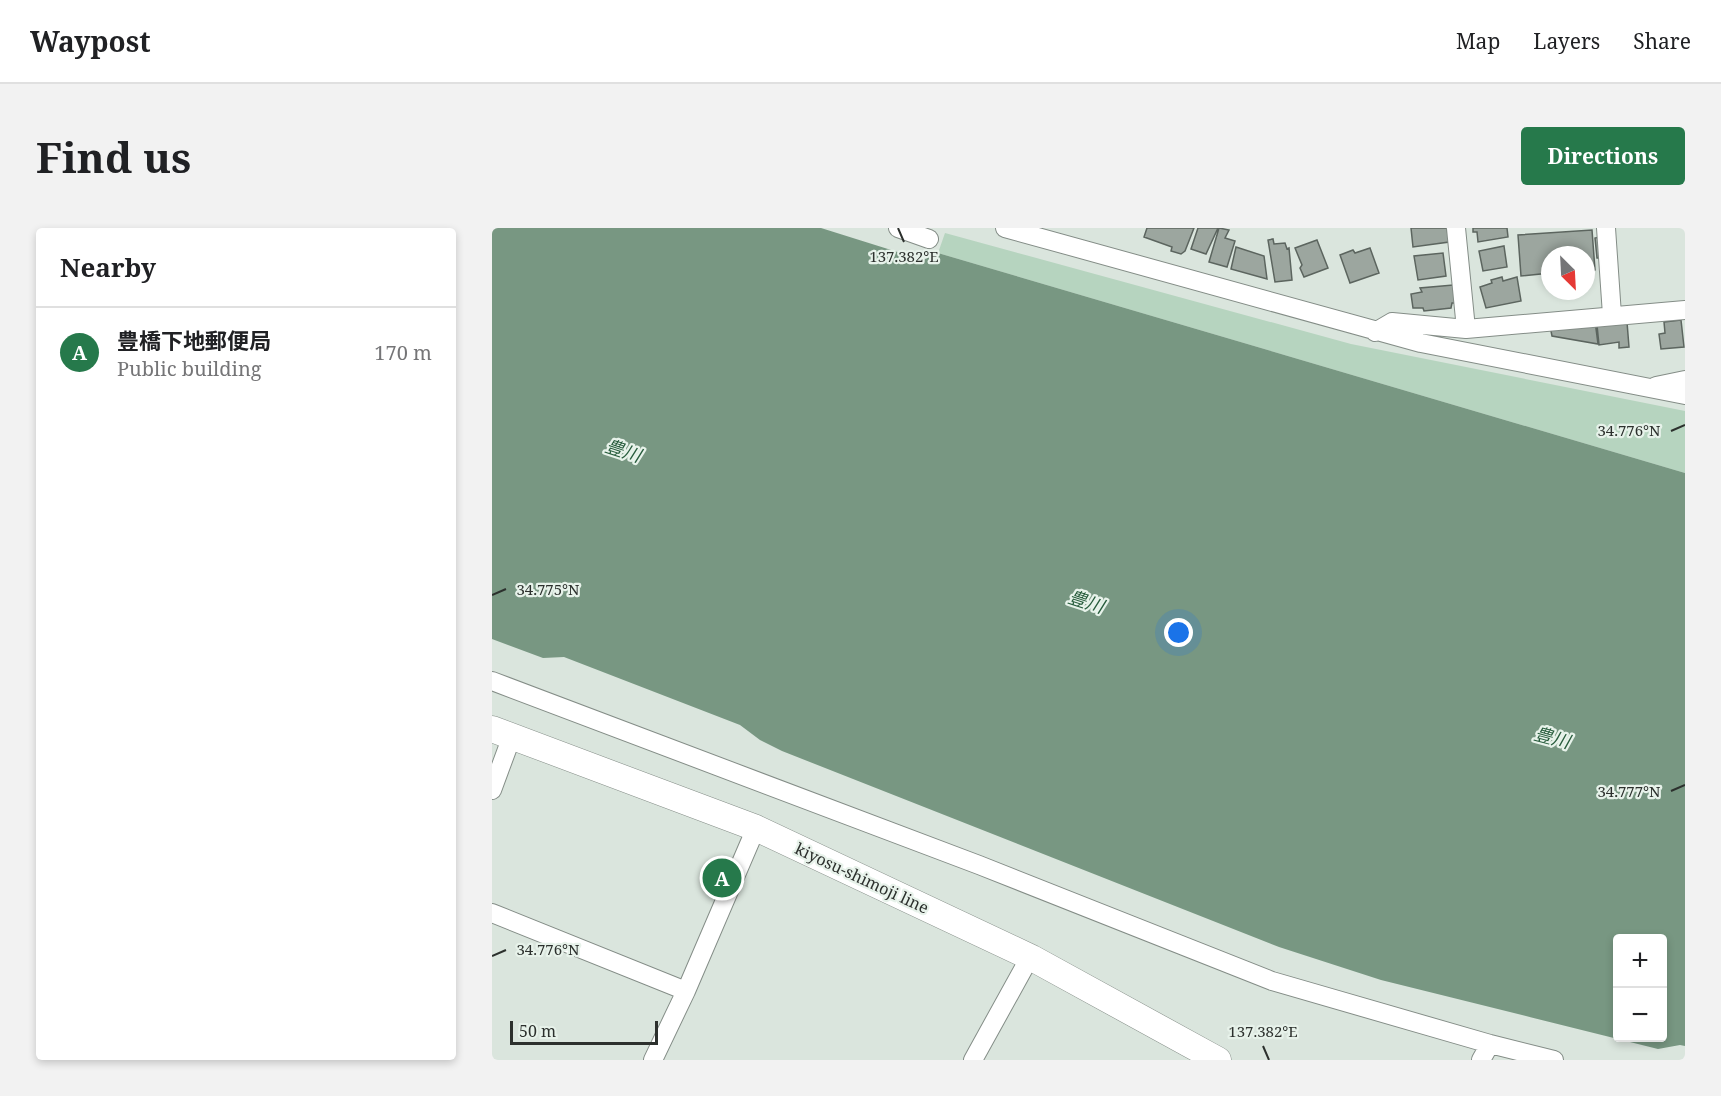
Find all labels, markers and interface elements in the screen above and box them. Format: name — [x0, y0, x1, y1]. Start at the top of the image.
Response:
text: Waypost — [30, 22, 151, 60]
text: Map — [1456, 27, 1500, 55]
text: Layers — [1533, 27, 1600, 55]
text: Share — [1633, 27, 1691, 55]
button: Directions — [1521, 127, 1685, 185]
text: Find us — [36, 128, 191, 185]
text: 137.382°E — [869, 246, 939, 266]
north arrow — [1541, 246, 1595, 300]
text: Nearby — [60, 249, 156, 285]
text: 豊橋下地郵便局 — [117, 325, 271, 355]
text: A — [72, 339, 87, 366]
text: 170 m — [374, 339, 432, 366]
text: Public building — [117, 355, 262, 382]
text: 34.776°N — [1597, 420, 1661, 440]
water label: 豊川 — [602, 433, 646, 468]
text: 34.775°N — [516, 579, 580, 599]
water label: 豊川 — [1065, 584, 1109, 619]
your location — [1164, 618, 1193, 647]
water label: 豊川 — [1532, 721, 1575, 754]
text: 34.777°N — [1597, 781, 1661, 801]
street label: kiyosu-shimoji line — [792, 837, 932, 919]
pin: A — [702, 856, 742, 900]
map controls — [1613, 934, 1667, 1042]
button: + — [1613, 934, 1667, 988]
text: 34.776°N — [516, 939, 580, 959]
button: − — [1613, 988, 1667, 1042]
scale bar — [510, 1018, 658, 1046]
text: 50 m — [519, 1020, 556, 1042]
text: 137.382°E — [1228, 1021, 1298, 1041]

